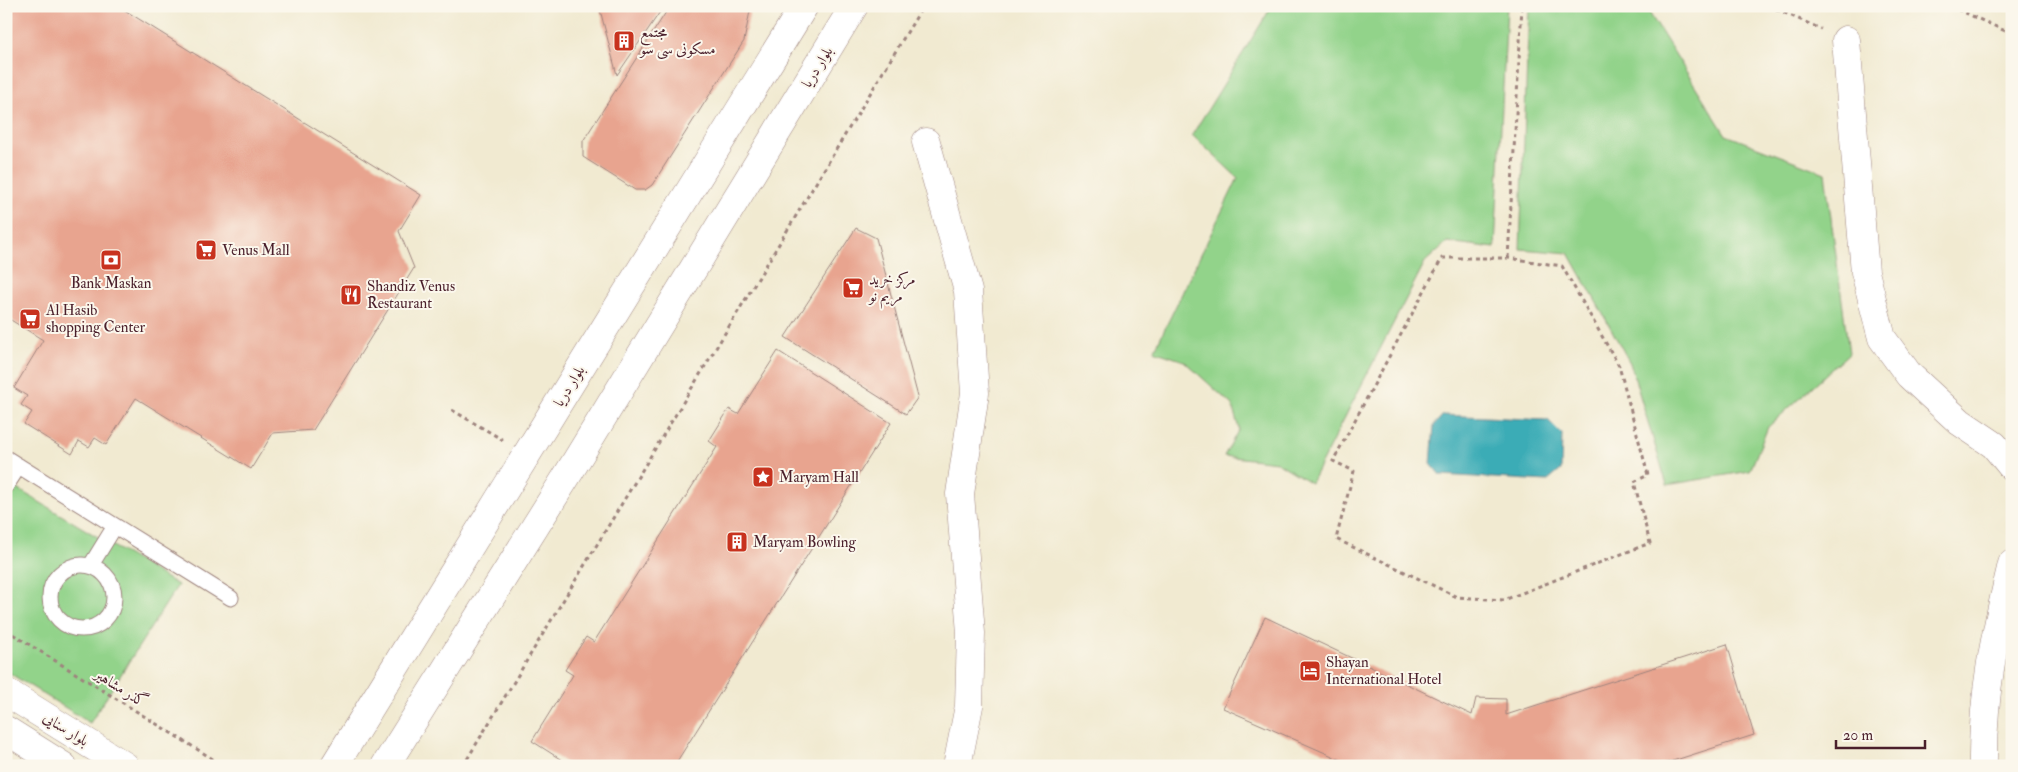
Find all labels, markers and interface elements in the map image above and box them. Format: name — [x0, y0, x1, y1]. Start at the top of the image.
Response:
place label: مجتمع مسکونی سی سو — [638, 23, 715, 60]
building icon: مجتمع مسکونی سی سو — [612, 29, 636, 53]
street label: بلوار دریا — [798, 43, 837, 91]
supermarket icon: Venus Mall — [194, 238, 218, 262]
place label: Venus Mall — [222, 241, 290, 260]
bank icon: Bank Maskan — [99, 248, 123, 272]
place label: مرکز خرید مریم نو — [867, 270, 915, 309]
place label: Bank Maskan — [71, 274, 152, 293]
supermarket icon: مرکز خرید مریم نو — [841, 276, 865, 300]
place label: Shandiz Venus Restaurant — [367, 277, 455, 313]
restaurant icon: Shandiz Venus Restaurant — [339, 283, 363, 307]
place label: Al Hasib shopping Center — [45, 301, 146, 338]
supermarket icon: Al Hasib shopping Center — [18, 307, 42, 331]
street label: بلوار دریا — [550, 362, 589, 410]
place icon: Maryam Hall — [751, 465, 775, 489]
place label: Maryam Hall — [779, 468, 859, 487]
building icon: Maryam Bowling — [725, 530, 749, 554]
place label: Maryam Bowling — [753, 533, 856, 552]
place label: Shayan International Hotel — [1326, 653, 1442, 689]
hotel icon: Shayan International Hotel — [1298, 659, 1322, 683]
street label: گذر مشاهیر — [89, 662, 151, 712]
street label: بلوار سنایی — [39, 708, 92, 751]
scale bar — [1836, 717, 1924, 749]
text: 20 m — [1843, 726, 1873, 745]

